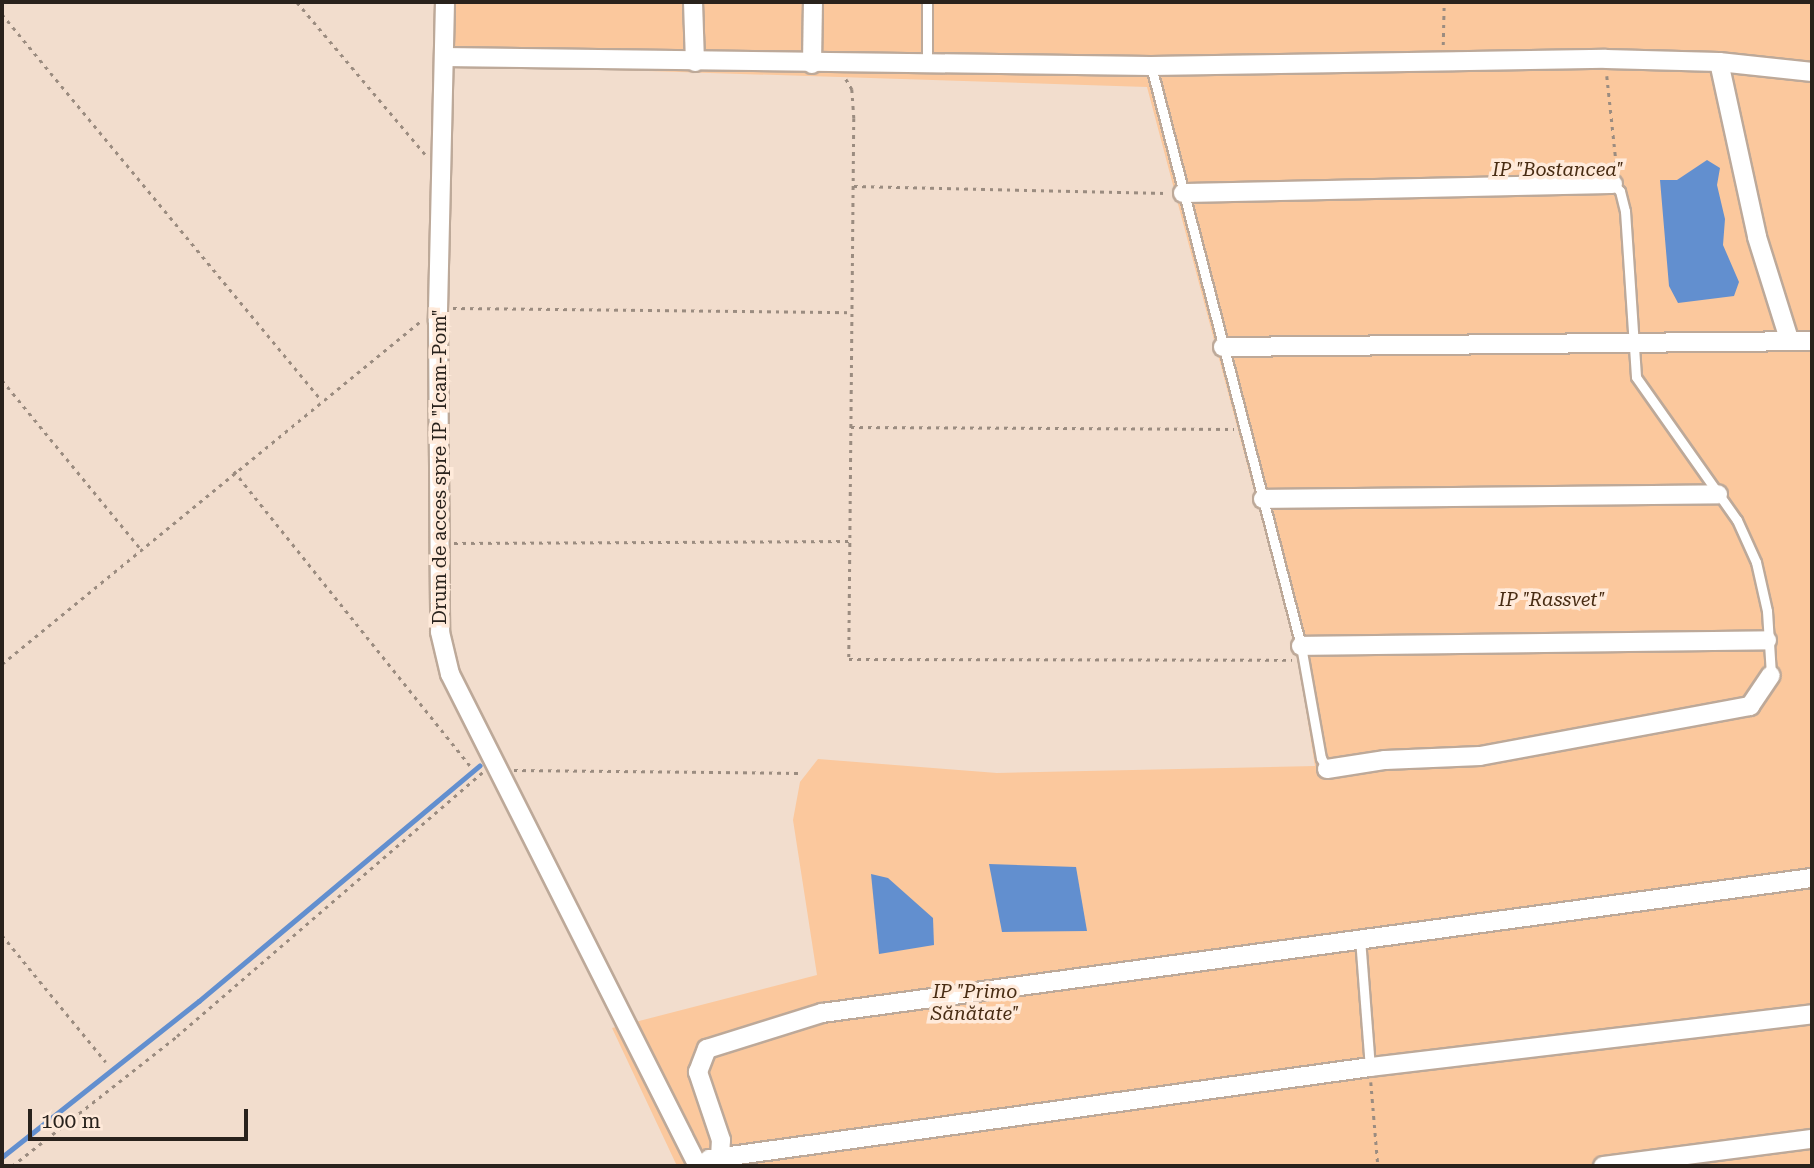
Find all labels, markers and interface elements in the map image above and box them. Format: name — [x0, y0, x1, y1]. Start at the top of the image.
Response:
park label: IP "Bostancea" — [1492, 159, 1624, 181]
street label: Drum de acces spre IP "Icam-Pom" — [429, 309, 451, 625]
park label: IP "Rassvet" — [1499, 589, 1605, 611]
park label: IP "Primo Sănătate" — [931, 981, 1019, 1025]
scale bar — [32, 1094, 252, 1138]
text: 100 m — [41, 1109, 101, 1133]

